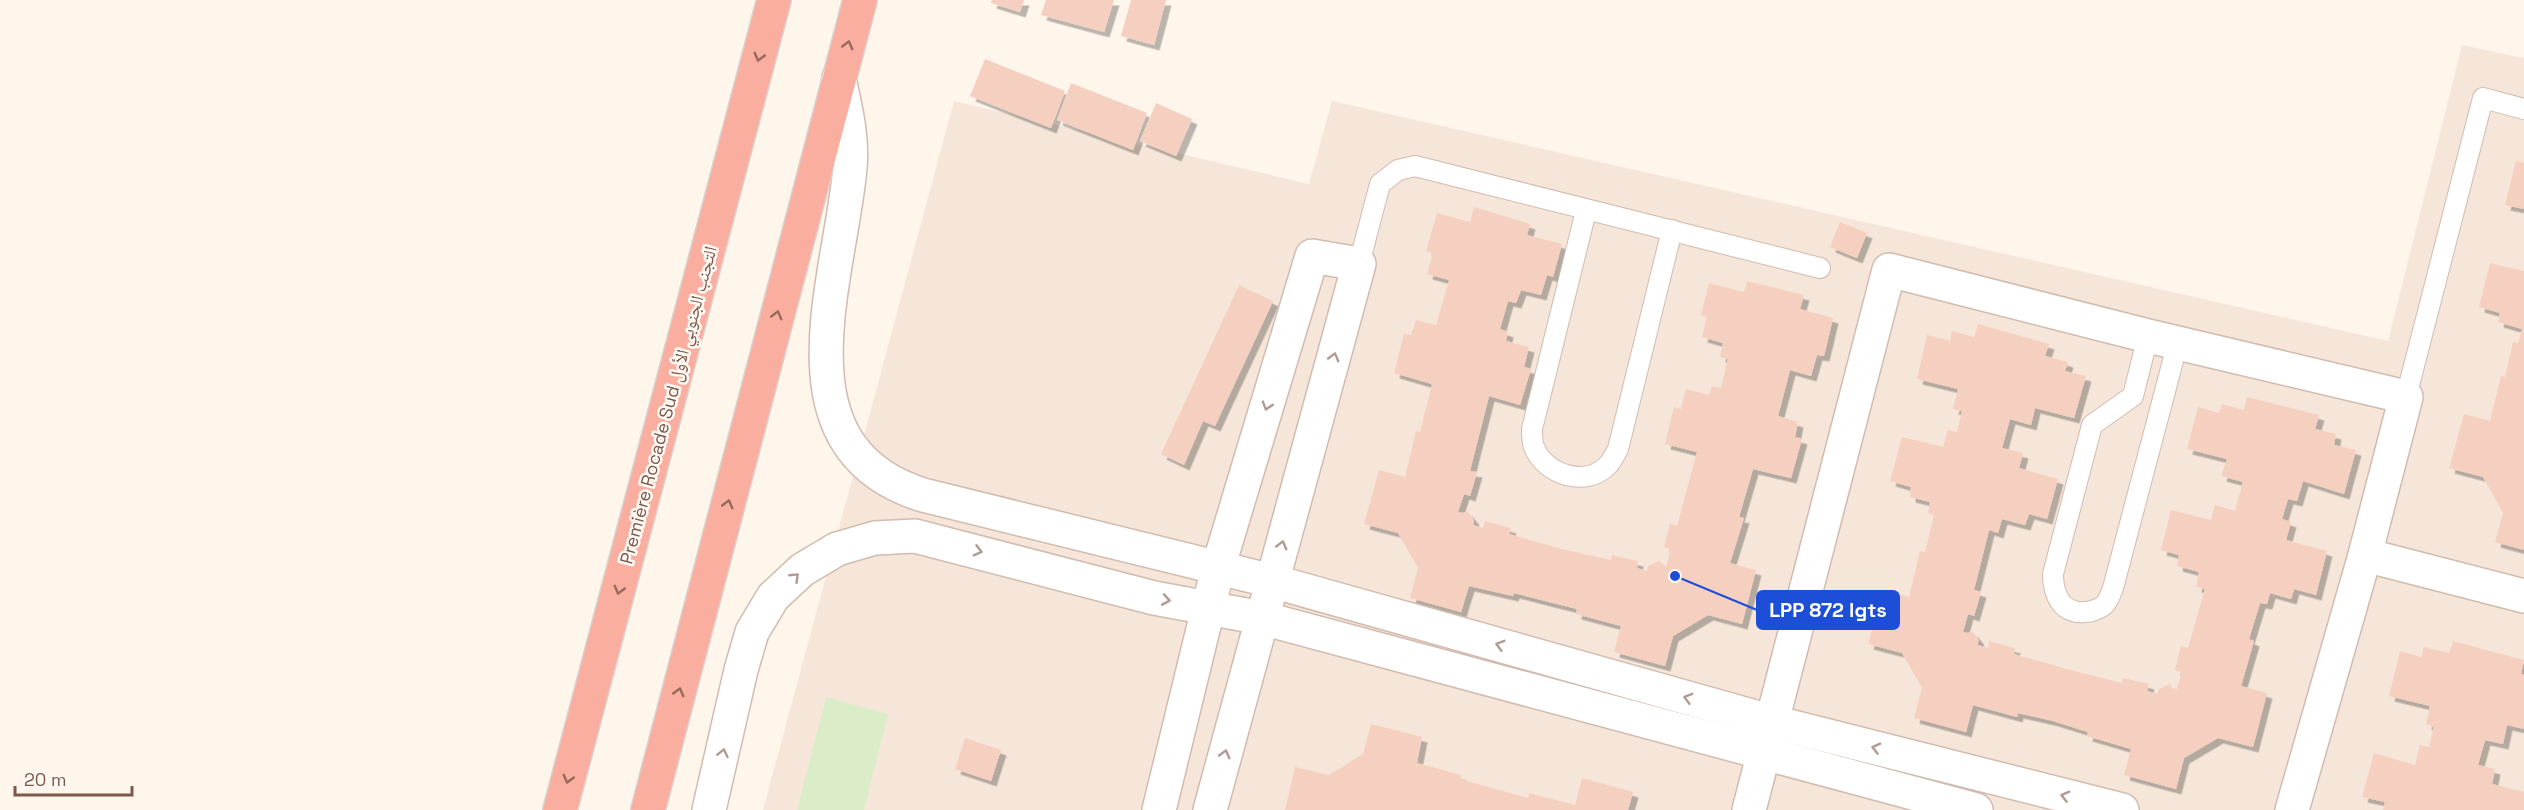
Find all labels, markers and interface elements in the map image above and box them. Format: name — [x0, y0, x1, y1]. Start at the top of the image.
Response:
one-way arrow — [840, 40, 853, 50]
one-way arrow — [754, 51, 767, 61]
street label: Première Rocade Sud التجنب الجنوبي الأول — [614, 243, 725, 567]
one-way arrow — [770, 310, 783, 320]
one-way arrow — [1326, 352, 1339, 362]
one-way arrow — [1262, 400, 1274, 410]
one-way arrow — [721, 499, 733, 510]
one-way arrow — [1275, 540, 1287, 551]
one-way arrow — [973, 543, 983, 556]
one-way arrow — [787, 573, 798, 584]
one-way arrow — [614, 585, 626, 595]
callout: LPP 872 lgts — [1757, 591, 1899, 629]
one-way arrow — [1161, 593, 1171, 606]
text: LPP 872 lgts — [1769, 597, 1887, 623]
one-way arrow — [1495, 640, 1506, 652]
one-way arrow — [671, 688, 684, 698]
one-way arrow — [1683, 693, 1693, 705]
one-way arrow — [1871, 743, 1881, 756]
one-way arrow — [715, 748, 728, 758]
one-way arrow — [1218, 749, 1231, 759]
scale bar — [15, 759, 132, 797]
text: 20 m — [24, 768, 67, 791]
one-way arrow — [563, 774, 576, 784]
one-way arrow — [2060, 790, 2070, 803]

